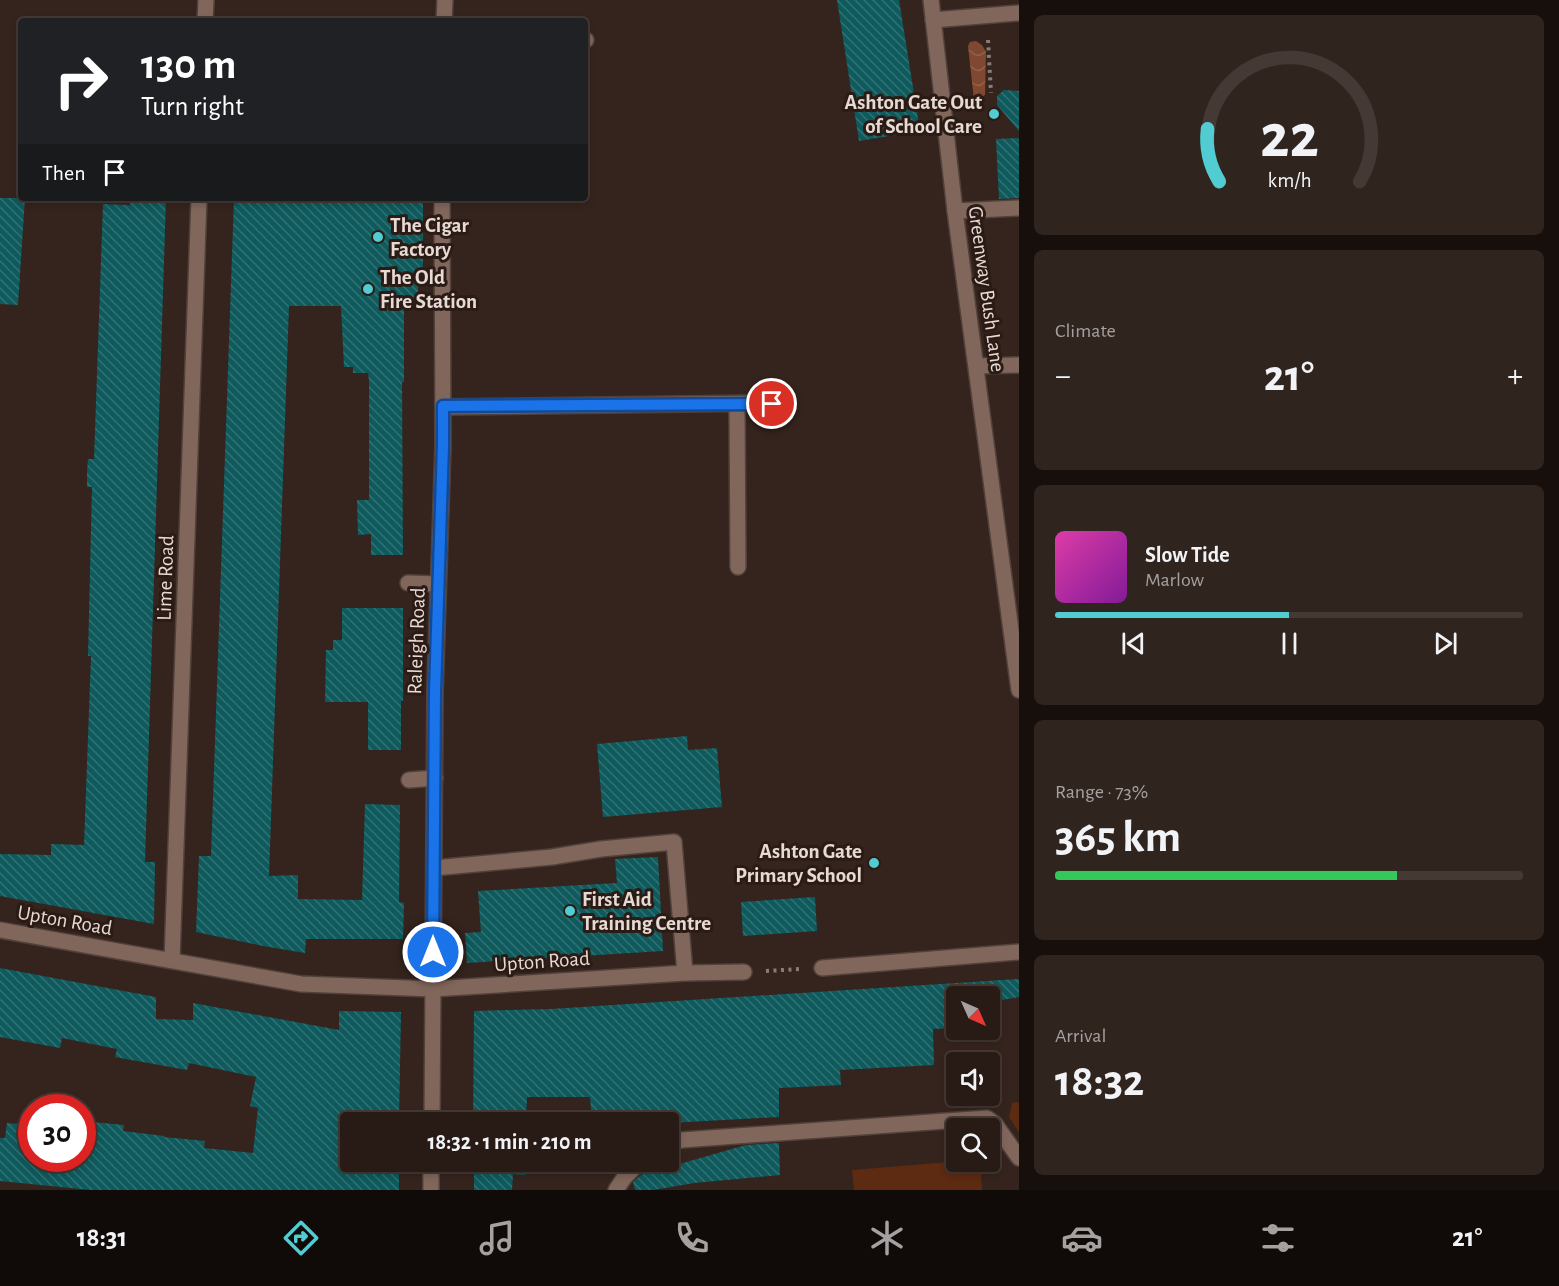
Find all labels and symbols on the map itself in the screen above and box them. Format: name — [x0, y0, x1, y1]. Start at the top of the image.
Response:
place label: Ashton Gate Out of School Care — [845, 92, 982, 137]
marker: Ashton Gate Out of School Care — [987, 107, 1001, 121]
street label: Greenway Bush Lane — [964, 205, 1009, 373]
place label: The Cigar Factory — [390, 215, 469, 260]
marker: The Cigar Factory — [371, 230, 385, 244]
place label: The Old Fire Station — [380, 267, 477, 312]
marker: The Old Fire Station — [361, 282, 375, 296]
pin — [746, 378, 797, 429]
street label: Lime Road — [154, 535, 177, 621]
street label: Raleigh Road — [404, 587, 429, 695]
place label: Ashton Gate Primary School — [735, 841, 862, 886]
marker: Ashton Gate Primary School — [867, 856, 881, 870]
place label: First Aid Training Centre — [582, 889, 711, 934]
street label: Upton Road — [16, 902, 114, 939]
marker: First Aid Training Centre — [563, 904, 577, 918]
position arrow — [401, 920, 465, 984]
street label: Upton Road — [493, 948, 591, 975]
north arrow — [946, 986, 1000, 1040]
speed limit sign: 30 — [18, 1094, 96, 1172]

